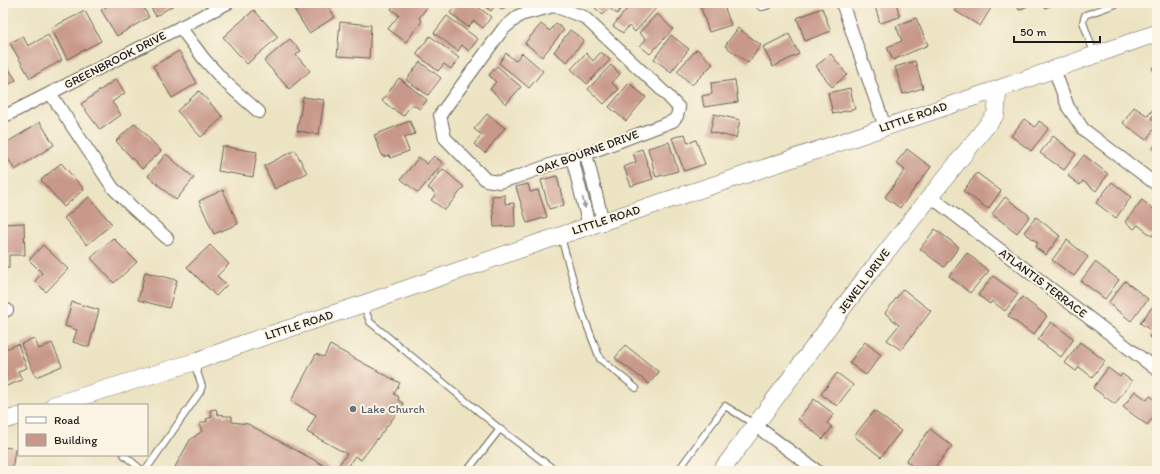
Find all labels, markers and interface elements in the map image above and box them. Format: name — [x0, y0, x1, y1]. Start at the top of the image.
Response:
scale bar — [1014, 18, 1100, 44]
text: 50 m — [1020, 25, 1046, 39]
street label: GREENBROOK DRIVE — [62, 28, 169, 92]
street label: LITTLE ROAD — [877, 99, 949, 135]
street label: OAK BOURNE DRIVE — [533, 127, 641, 177]
one-way arrow — [581, 197, 587, 209]
street label: LITTLE ROAD — [570, 202, 642, 238]
street label: ATLANTIS TERRACE — [996, 245, 1090, 321]
street label: JEWELL DRIVE — [835, 246, 893, 316]
street label: LITTLE ROAD — [263, 307, 335, 343]
place label: Lake Church — [361, 402, 425, 416]
legend — [18, 404, 148, 456]
marker: Lake Church — [348, 404, 358, 414]
text: Road — [54, 413, 80, 427]
text: Building — [54, 433, 98, 447]

